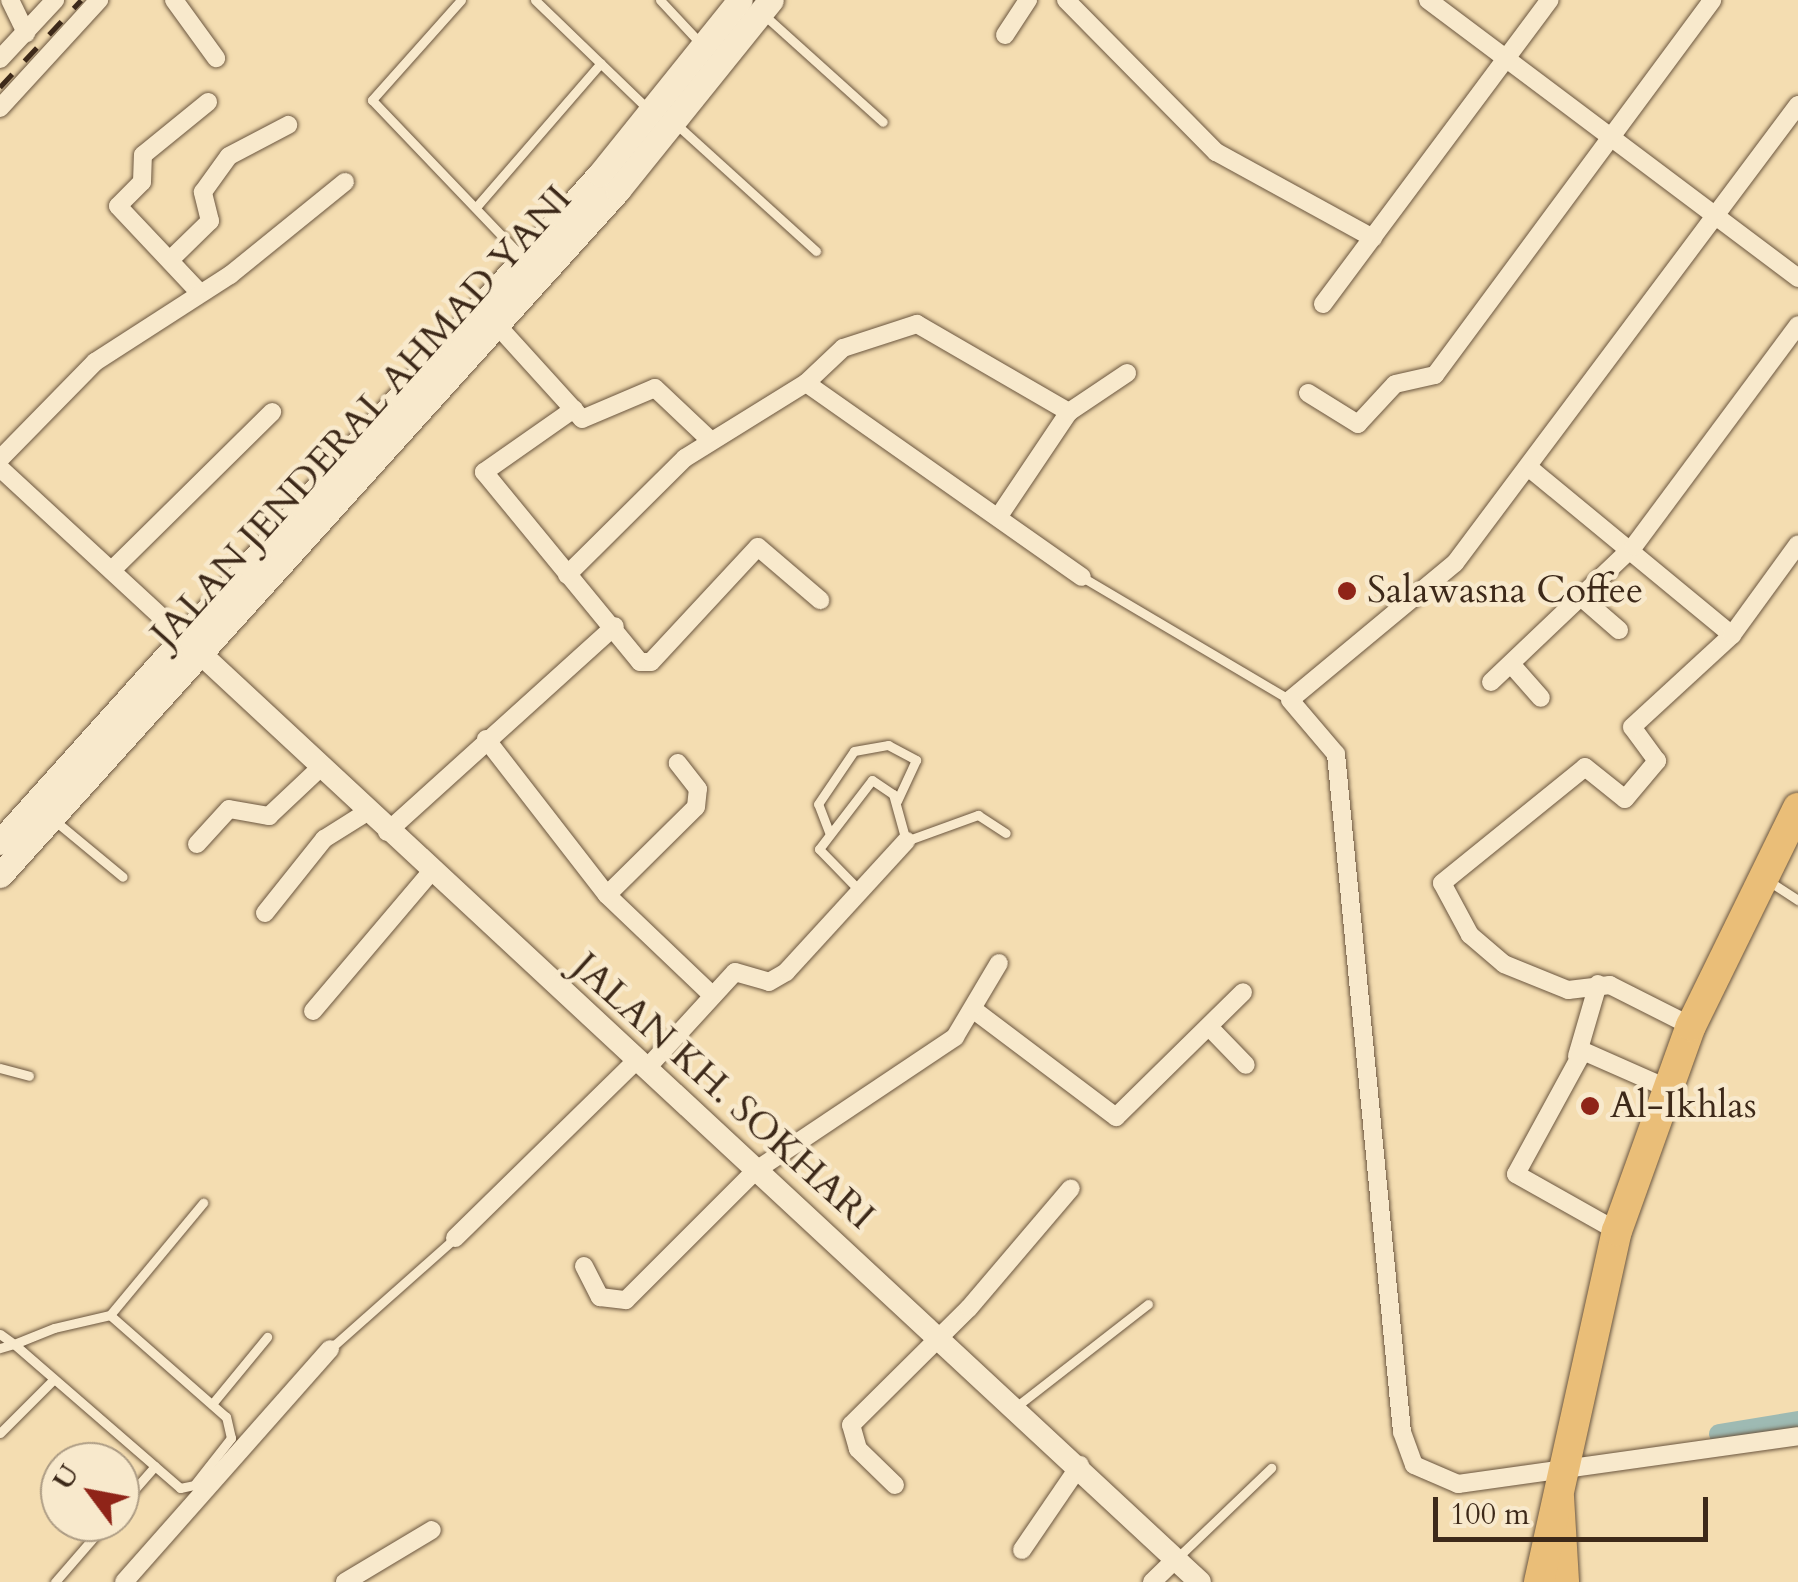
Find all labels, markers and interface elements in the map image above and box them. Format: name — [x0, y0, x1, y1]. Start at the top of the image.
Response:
street label: JALAN JENDERAL AHMAD YANI — [142, 177, 582, 657]
place label: Salawasna Coffee — [1367, 568, 1643, 614]
marker: Salawasna Coffee — [1336, 580, 1358, 602]
street label: JALAN KH. SOKHARI — [563, 944, 883, 1240]
place label: Al-Ikhlas — [1610, 1083, 1757, 1129]
marker: Al-Ikhlas — [1579, 1095, 1601, 1117]
north arrow — [40, 1442, 140, 1542]
text: U — [44, 1457, 88, 1497]
scale bar — [1438, 1477, 1713, 1539]
text: 100 m — [1450, 1494, 1530, 1535]

